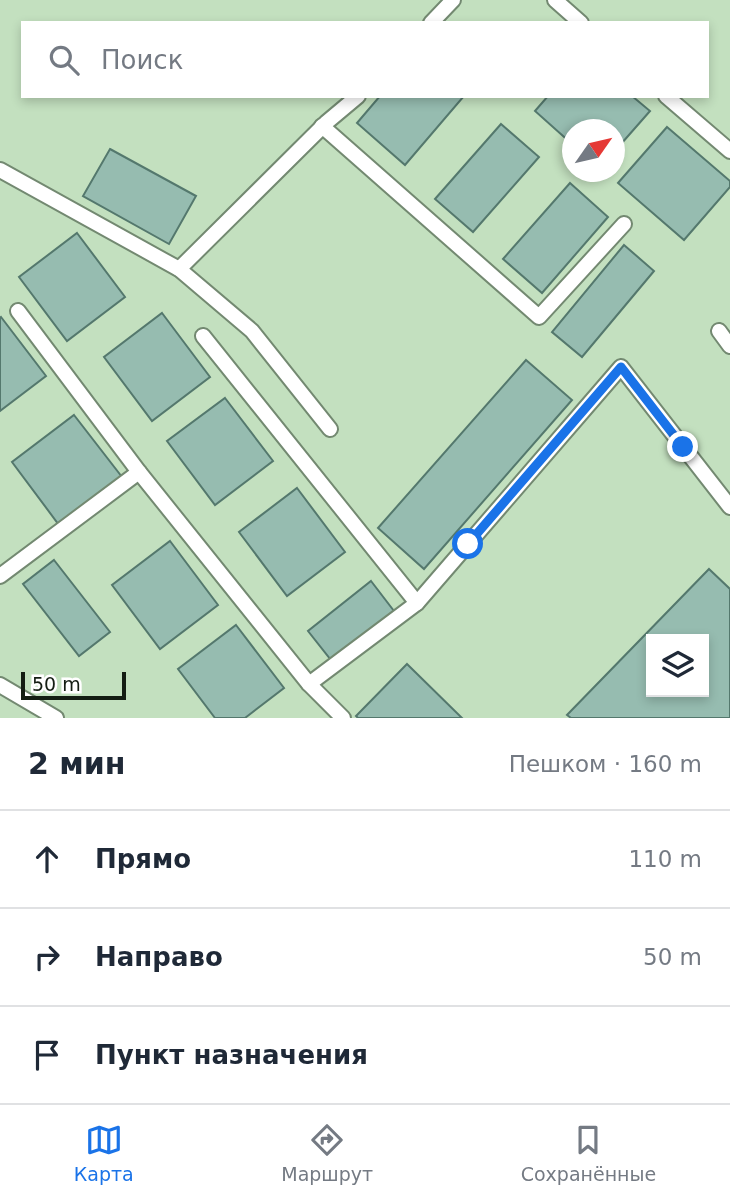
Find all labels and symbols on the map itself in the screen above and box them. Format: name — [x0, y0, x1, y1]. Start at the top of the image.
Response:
north arrow — [562, 119, 625, 182]
route end — [667, 431, 698, 462]
route start — [452, 528, 483, 559]
scale bar — [21, 669, 126, 701]

